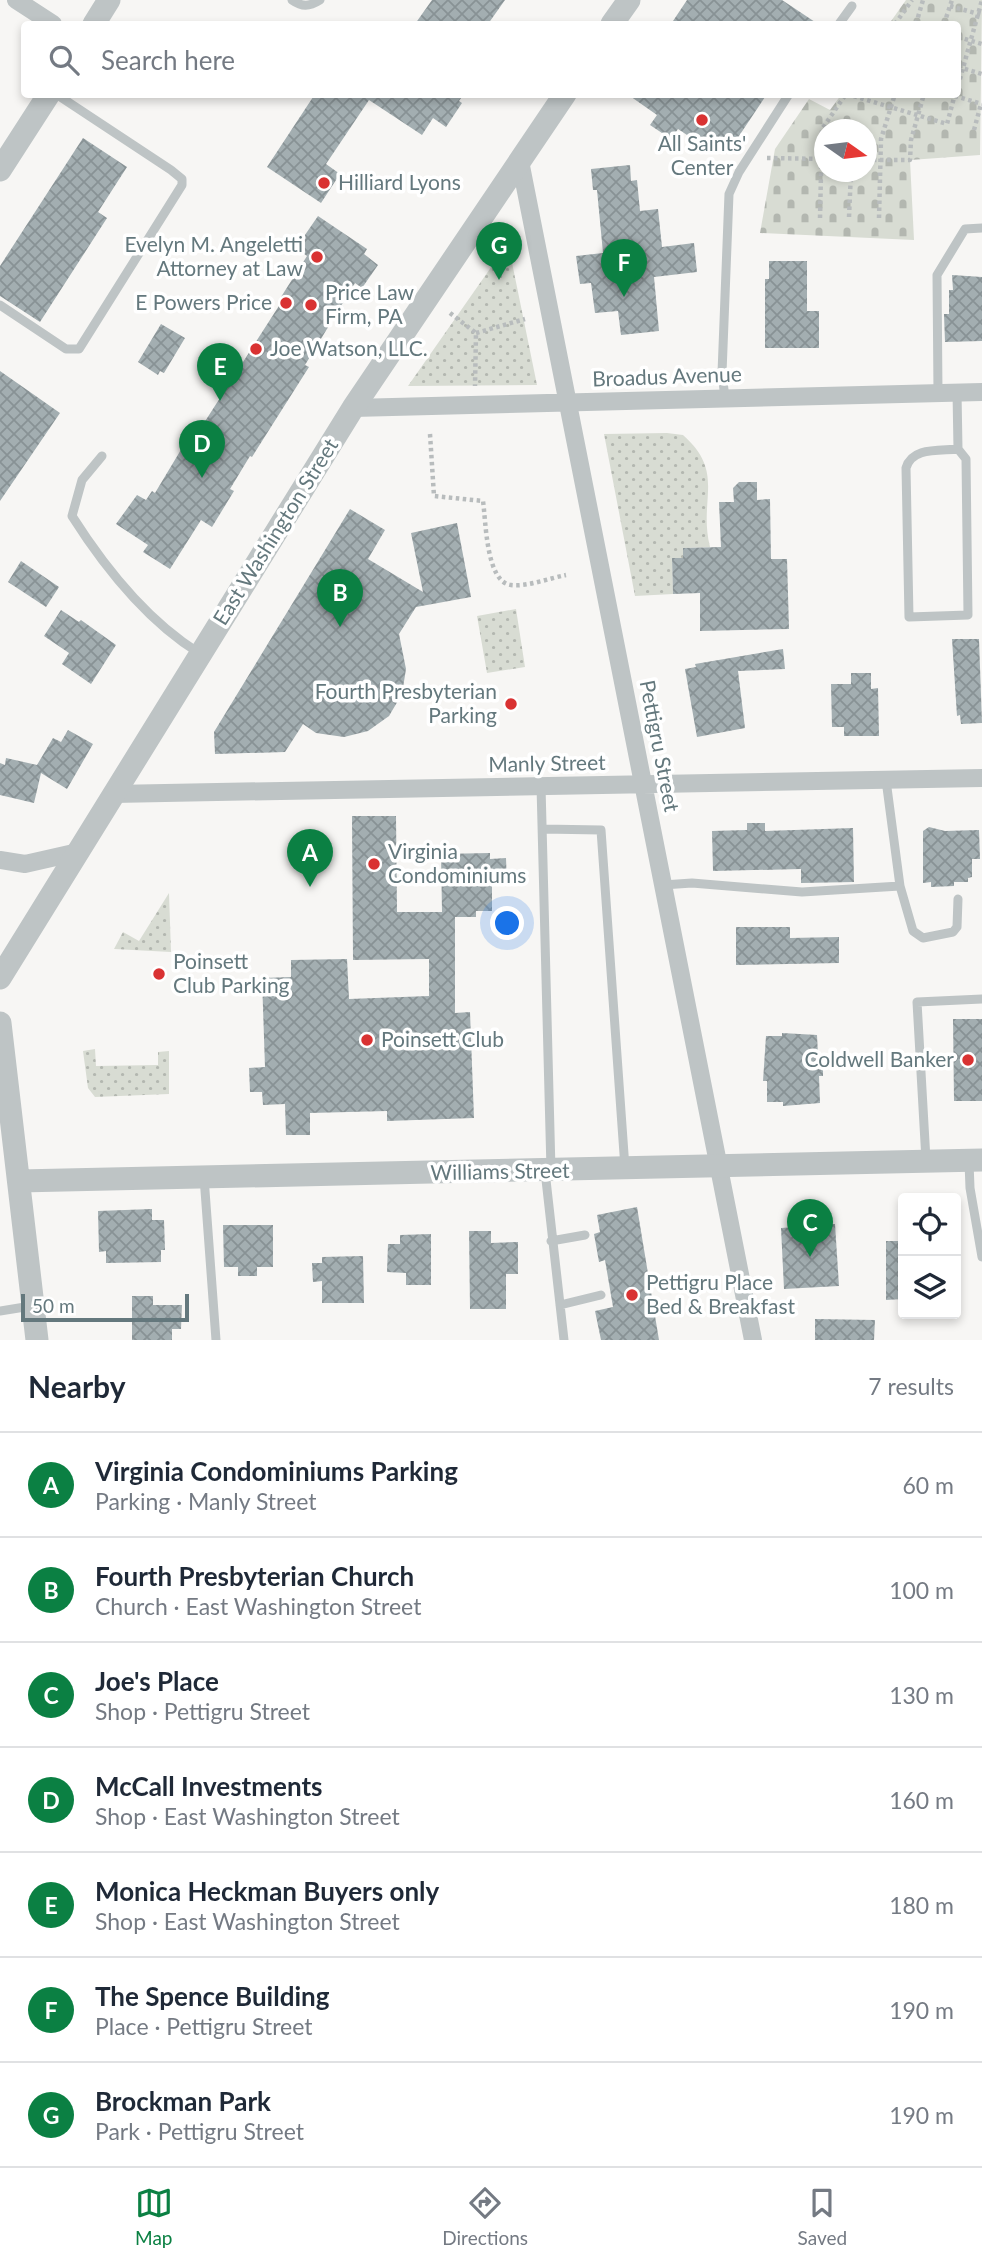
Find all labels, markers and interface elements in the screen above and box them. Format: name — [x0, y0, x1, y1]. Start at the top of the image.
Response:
search box — [21, 21, 961, 98]
icon: search — [45, 41, 83, 79]
text: Search here — [101, 44, 235, 76]
marker: All Saints' Center — [694, 112, 710, 128]
north arrow — [814, 119, 877, 182]
place label: All Saints' Center — [658, 130, 746, 179]
place label: Hilliard Lyons — [338, 169, 461, 194]
marker: Hilliard Lyons — [316, 175, 332, 191]
pin: G — [476, 222, 522, 280]
place label: Evelyn M. Angeletti Attorney at Law — [124, 231, 303, 280]
pin: F — [601, 239, 647, 297]
marker: Evelyn M. Angeletti Attorney at Law — [309, 249, 325, 265]
place label: Price Law Firm, PA — [325, 279, 415, 328]
place label: E Powers Price — [135, 289, 272, 314]
marker: E Powers Price — [278, 295, 294, 311]
marker: Price Law Firm, PA — [303, 297, 319, 313]
place label: Joe Watson, LLC. — [270, 335, 428, 360]
marker: Joe Watson, LLC. — [248, 341, 264, 357]
pin: E — [197, 343, 243, 401]
street label: Broadus Avenue — [592, 360, 742, 391]
pin: D — [179, 420, 225, 478]
street label: East Washington Street — [207, 433, 343, 629]
pin: B — [317, 569, 363, 627]
place label: Fourth Presbyterian Parking — [315, 678, 497, 727]
street label: Pettigru Street — [635, 678, 686, 814]
marker: Fourth Presbyterian Parking — [503, 696, 519, 712]
street label: Manly Street — [488, 749, 606, 776]
pin: A — [287, 829, 333, 887]
place label: Virginia Condominiums — [388, 838, 526, 887]
marker: Virginia Condominiums — [366, 856, 382, 872]
your location — [490, 906, 524, 940]
place label: Poinsett Club Parking — [173, 948, 290, 997]
marker: Poinsett Club Parking — [151, 966, 167, 982]
place label: Poinsett Club — [381, 1026, 504, 1051]
marker: Poinsett Club — [359, 1032, 375, 1048]
place label: Coldwell Banker — [804, 1046, 954, 1071]
marker: Coldwell Banker — [960, 1052, 976, 1068]
street label: Williams Street — [430, 1157, 570, 1184]
map controls — [898, 1193, 961, 1319]
button: locate — [898, 1193, 961, 1256]
pin: C — [787, 1199, 833, 1257]
button: layers — [898, 1256, 961, 1319]
place label: Pettigru Place Bed & Breakfast — [646, 1269, 796, 1318]
marker: Pettigru Place Bed & Breakfast — [624, 1287, 640, 1303]
scale bar — [21, 1291, 189, 1323]
text: 50 m — [32, 1294, 75, 1317]
text: Nearby — [28, 1368, 126, 1404]
text: 7 results — [868, 1372, 954, 1400]
text: Virginia Condominiums Parking — [95, 1455, 458, 1487]
text: A — [43, 1471, 59, 1499]
text: 60 m — [903, 1471, 954, 1499]
text: Parking · Manly Street — [95, 1487, 316, 1515]
text: Fourth Presbyterian Church — [95, 1560, 414, 1592]
text: B — [43, 1576, 59, 1604]
text: 100 m — [889, 1576, 954, 1604]
text: Church · East Washington Street — [95, 1592, 421, 1620]
text: Joe's Place — [95, 1665, 219, 1697]
text: C — [43, 1681, 59, 1709]
text: 130 m — [889, 1681, 954, 1709]
text: Shop · Pettigru Street — [95, 1697, 310, 1725]
text: McCall Investments — [95, 1770, 323, 1802]
text: D — [42, 1786, 60, 1814]
text: 160 m — [889, 1786, 954, 1814]
text: Shop · East Washington Street — [95, 1802, 400, 1830]
text: Monica Heckman Buyers only — [95, 1875, 439, 1907]
text: E — [44, 1891, 58, 1919]
text: 180 m — [889, 1891, 954, 1919]
text: Shop · East Washington Street — [95, 1907, 400, 1935]
text: The Spence Building — [95, 1980, 329, 2012]
text: F — [44, 1996, 58, 2024]
text: 190 m — [889, 1996, 954, 2024]
text: Place · Pettigru Street — [95, 2012, 313, 2040]
text: Brockman Park — [95, 2085, 271, 2117]
text: G — [43, 2101, 59, 2129]
text: 190 m — [889, 2101, 954, 2129]
text: Park · Pettigru Street — [95, 2117, 304, 2145]
tab: Map — [135, 2184, 173, 2249]
tab: Directions — [442, 2184, 528, 2249]
tab: Saved — [798, 2184, 847, 2249]

